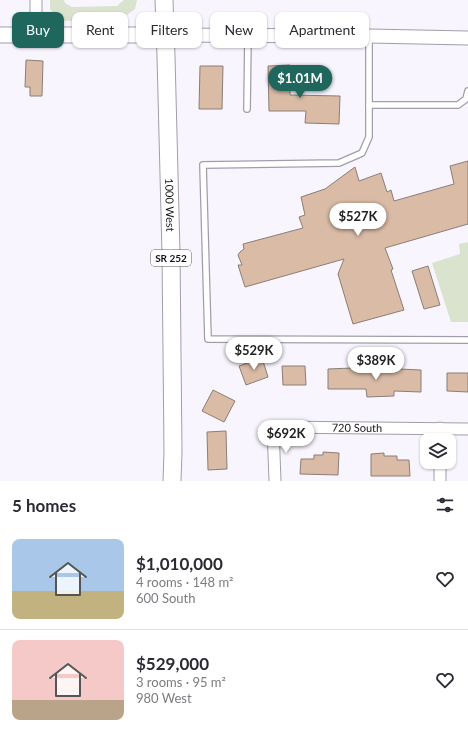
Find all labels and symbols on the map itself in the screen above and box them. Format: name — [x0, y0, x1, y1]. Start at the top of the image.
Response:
pin: $1.01M — [267, 65, 333, 99]
street label: 1000 West — [163, 178, 177, 232]
pin: $527K — [330, 203, 386, 237]
road number: SR 252 — [151, 250, 191, 266]
pin: $529K — [226, 337, 282, 371]
pin: $389K — [348, 347, 404, 381]
pin: $692K — [258, 420, 314, 454]
street label: 720 South — [332, 421, 382, 434]

